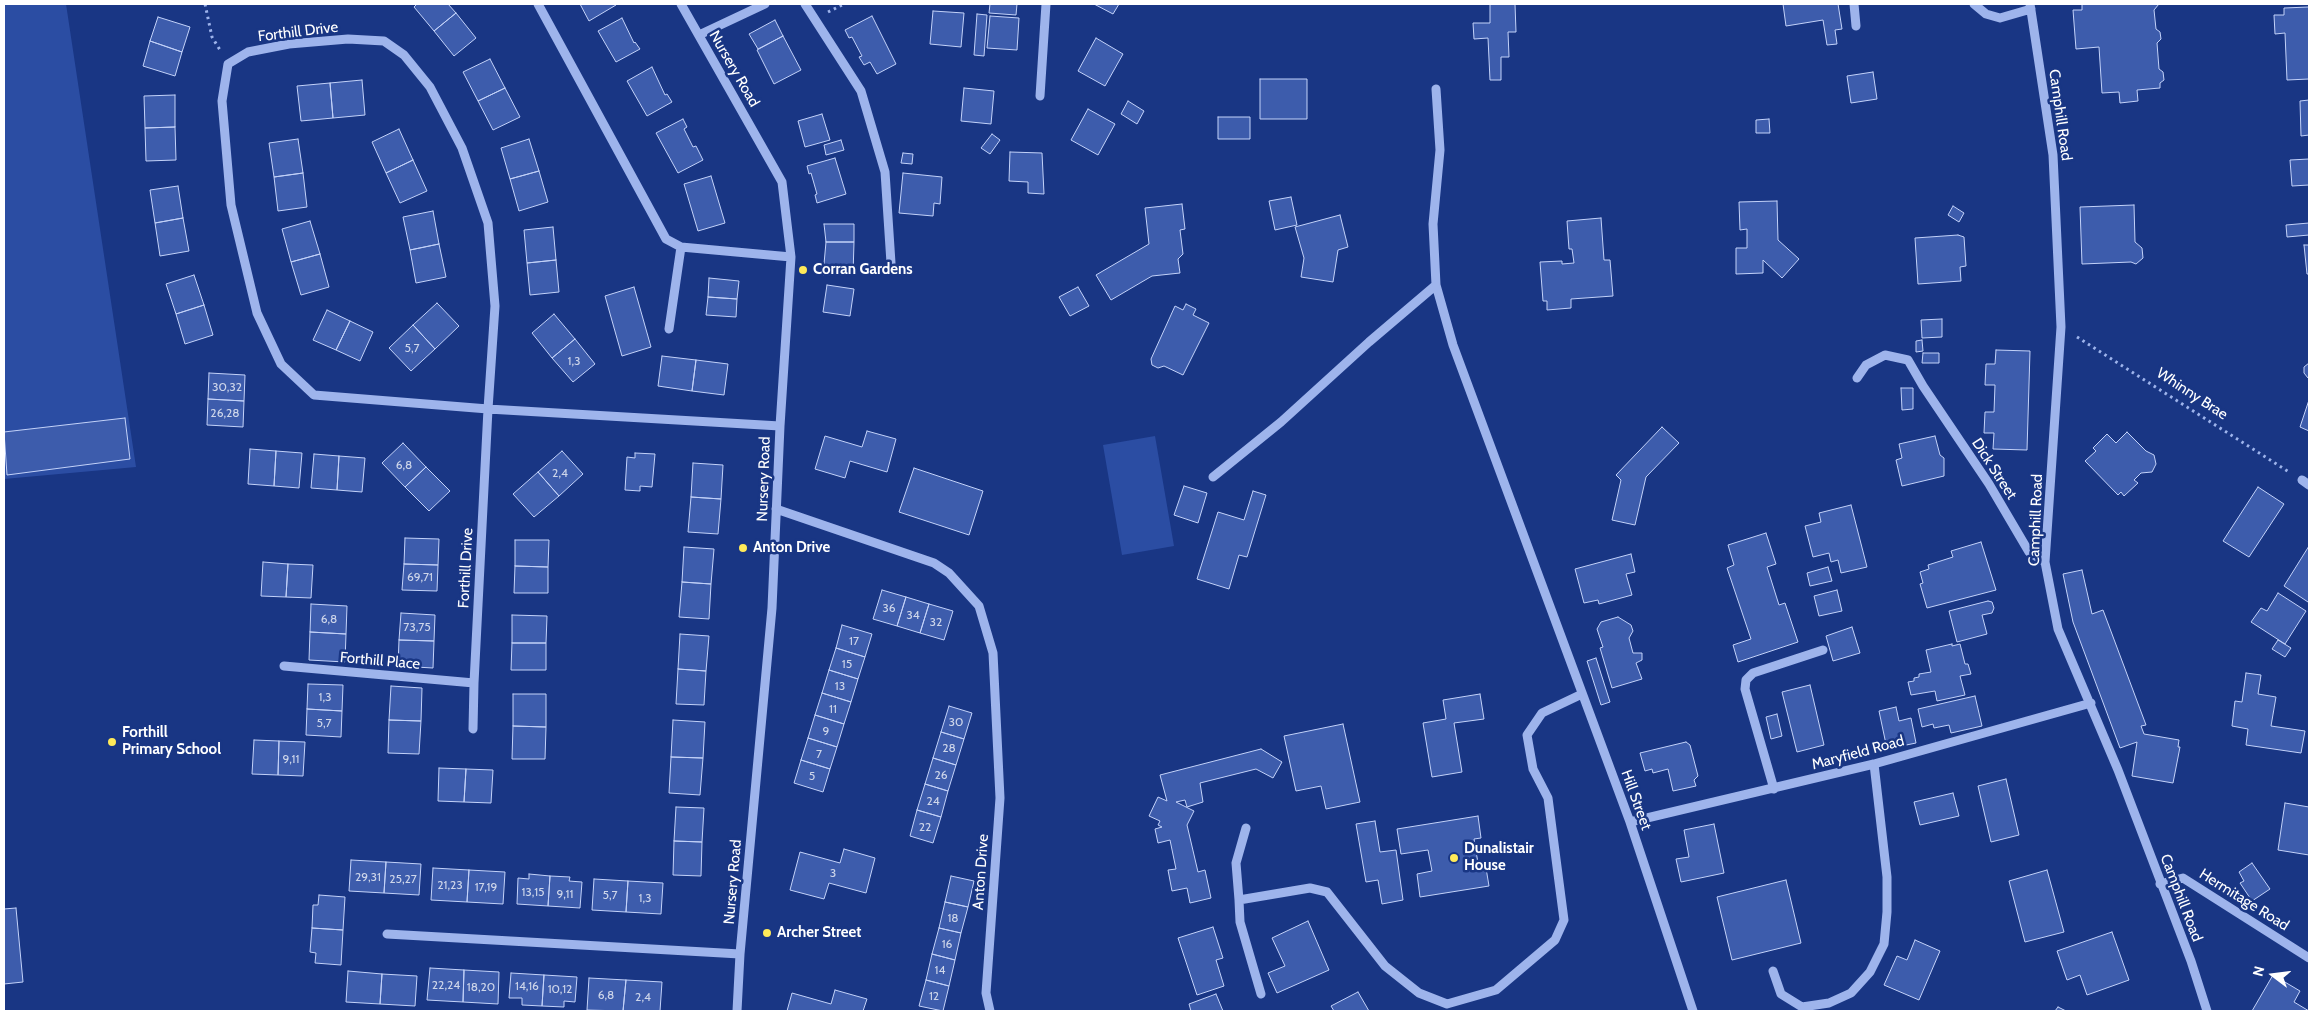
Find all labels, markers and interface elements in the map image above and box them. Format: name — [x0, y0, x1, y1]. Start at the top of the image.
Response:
street label: Forthill Drive — [257, 18, 339, 46]
street label: Nursery Road — [705, 28, 763, 110]
street label: Camphill Road — [2045, 68, 2075, 162]
place label: Corran Gardens — [813, 261, 913, 279]
marker: Corran Gardens — [797, 264, 809, 276]
house number: 5,7 — [404, 341, 420, 355]
house number: 1,3 — [568, 354, 580, 368]
street label: Whinny Brae — [2153, 364, 2231, 424]
house number: 30,32 — [212, 380, 242, 394]
house number: 26,28 — [210, 406, 240, 420]
street label: Dick Street — [1968, 435, 2020, 503]
street label: Nursery Road — [754, 436, 774, 522]
house number: 6,8 — [396, 458, 412, 472]
house number: 2,4 — [552, 466, 568, 480]
street label: Camphill Road — [2025, 474, 2047, 566]
street label: Forthill Drive — [455, 527, 477, 609]
place label: Anton Drive — [753, 539, 830, 557]
marker: Anton Drive — [737, 542, 749, 554]
house number: 69,71 — [407, 570, 433, 584]
house number: 36 — [882, 601, 896, 615]
house number: 34 — [906, 608, 920, 622]
house number: 6,8 — [321, 612, 337, 626]
house number: 32 — [930, 615, 942, 629]
house number: 73,75 — [403, 620, 431, 634]
house number: 17 — [849, 634, 859, 648]
street label: Forthill Place — [339, 649, 421, 673]
house number: 15 — [842, 657, 852, 671]
house number: 13 — [835, 679, 845, 693]
house number: 1,3 — [319, 690, 331, 704]
house number: 11 — [829, 702, 837, 716]
house number: 30 — [949, 715, 963, 729]
house number: 5,7 — [316, 716, 332, 730]
place label: Forthill Primary School — [122, 724, 221, 759]
house number: 9 — [823, 724, 829, 738]
street label: Maryfield Road — [1810, 732, 1906, 774]
marker: Forthill Primary School — [106, 736, 118, 748]
house number: 28 — [942, 741, 956, 755]
house number: 7 — [816, 747, 822, 761]
house number: 9,11 — [283, 752, 299, 766]
street label: Hill Street — [1617, 767, 1655, 833]
house number: 26 — [934, 768, 948, 782]
house number: 5 — [809, 769, 815, 783]
house number: 24 — [926, 794, 940, 808]
house number: 22 — [919, 820, 931, 834]
street label: Anton Drive — [969, 833, 993, 911]
street label: Nursery Road — [720, 839, 746, 925]
place label: Dunalistair House — [1464, 840, 1534, 875]
marker: Dunalistair House — [1448, 852, 1460, 864]
street label: Camphill Road — [2156, 852, 2206, 944]
street label: Hermitage Road — [2196, 865, 2292, 935]
house number: 3 — [830, 866, 836, 880]
house number: 29,31 — [355, 870, 381, 884]
house number: 25,27 — [389, 872, 417, 886]
house number: 21,23 — [437, 878, 463, 892]
house number: 17,19 — [475, 880, 497, 894]
house number: 13,15 — [521, 885, 545, 899]
house number: 9,11 — [557, 887, 573, 901]
house number: 5,7 — [602, 888, 618, 902]
house number: 1,3 — [639, 891, 651, 905]
house number: 18 — [947, 911, 959, 925]
place label: Archer Street — [777, 924, 861, 942]
marker: Archer Street — [761, 927, 773, 939]
house number: 16 — [942, 937, 952, 951]
north arrow — [2248, 950, 2298, 1000]
house number: 14 — [935, 963, 945, 977]
text: N — [2249, 964, 2268, 978]
house number: 22,24 — [432, 978, 460, 992]
house number: 14,16 — [515, 979, 539, 993]
house number: 18,20 — [467, 980, 495, 994]
house number: 10,12 — [548, 982, 572, 996]
house number: 6,8 — [598, 988, 614, 1002]
house number: 12 — [929, 989, 939, 1003]
house number: 2,4 — [635, 990, 651, 1004]

